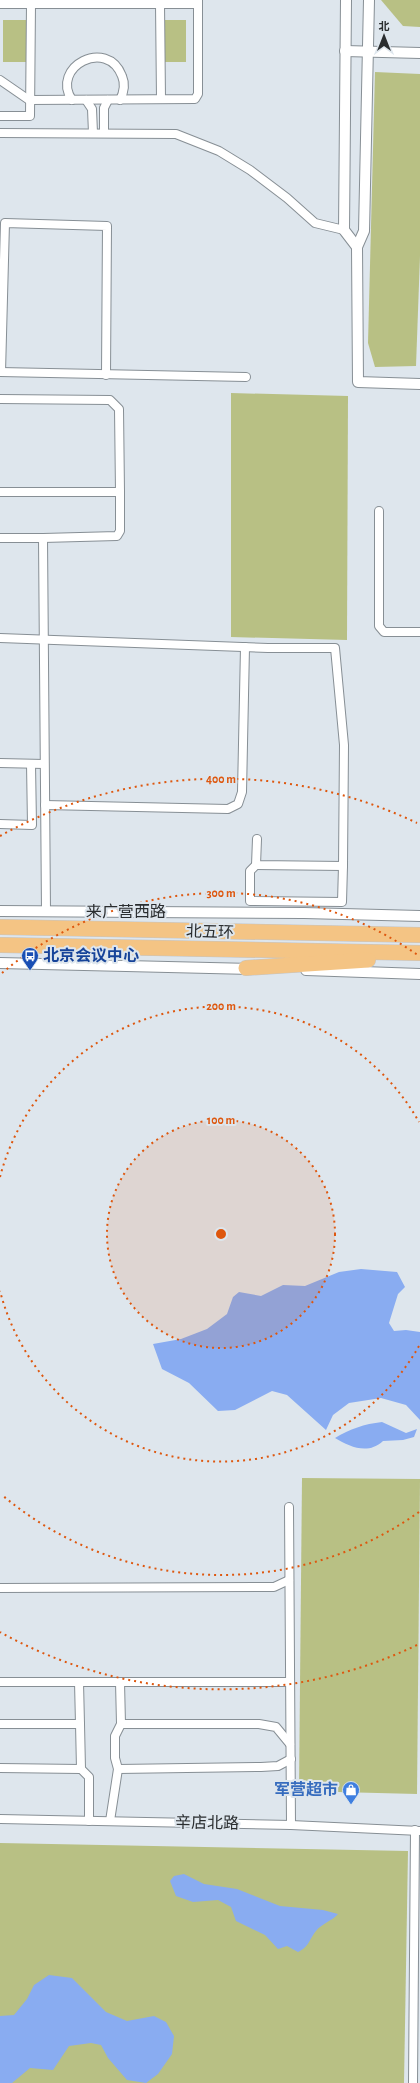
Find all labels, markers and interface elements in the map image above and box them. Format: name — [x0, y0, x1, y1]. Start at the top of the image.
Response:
north arrow — [364, 16, 404, 56]
text: 北 — [379, 21, 390, 32]
text: 400 m — [206, 773, 236, 785]
text: 300 m — [206, 887, 236, 899]
street label: 来广营西路 — [86, 903, 166, 920]
street label: 北五环 — [186, 922, 234, 941]
bus stop icon: 北京会议中心 — [20, 946, 40, 971]
place label: 北京会议中心 — [43, 947, 139, 964]
text: 200 m — [206, 1000, 236, 1012]
text: 100 m — [207, 1114, 235, 1126]
centre of rings — [214, 1227, 228, 1241]
shop icon: 军营超市 — [341, 1780, 361, 1805]
place label: 军营超市 — [274, 1781, 338, 1798]
street label: 辛店北路 — [175, 1813, 239, 1832]

